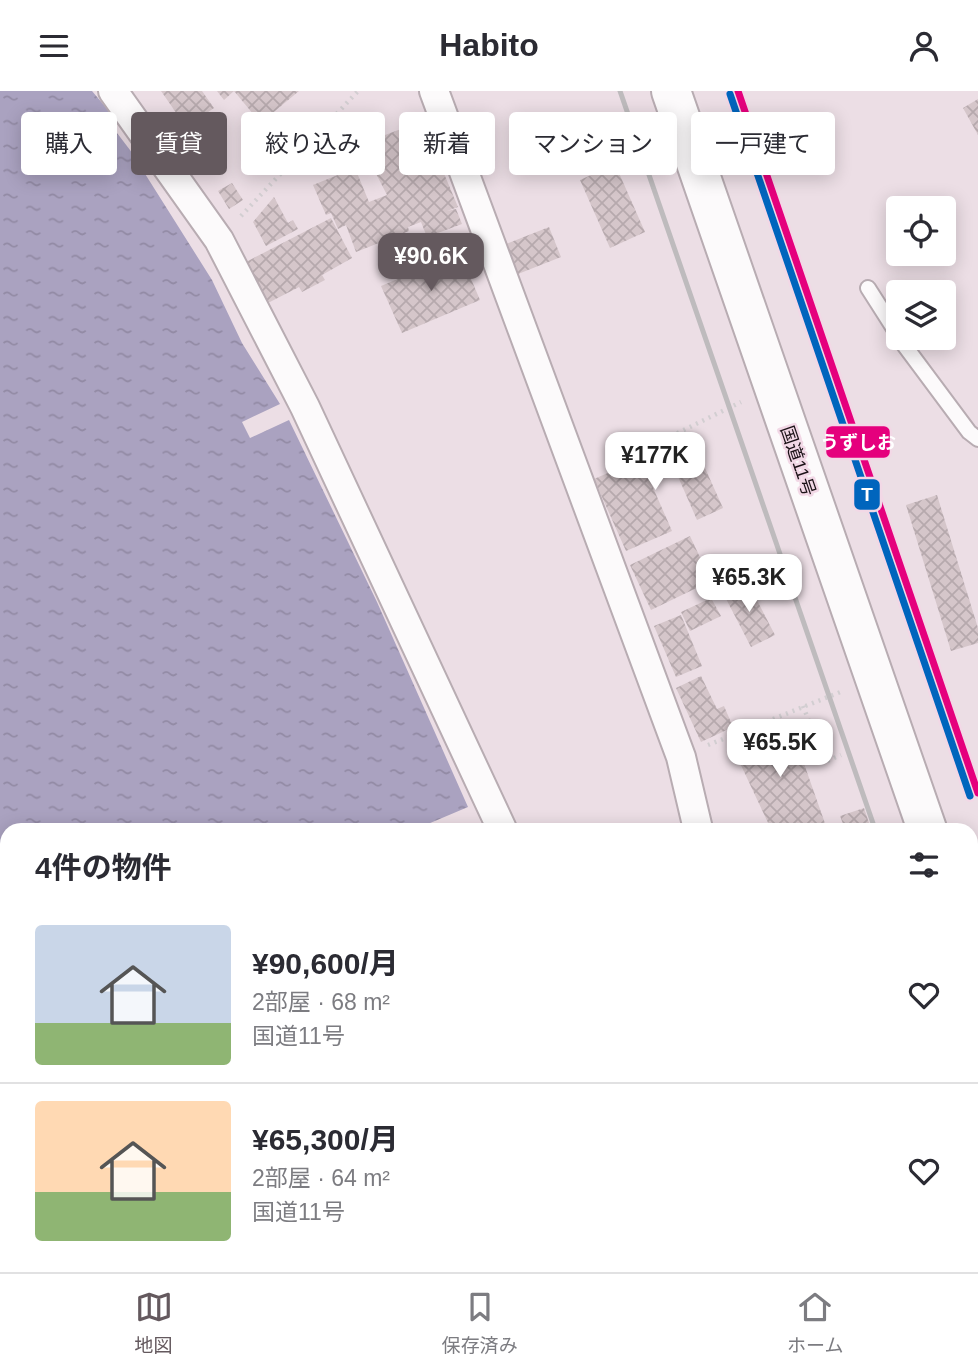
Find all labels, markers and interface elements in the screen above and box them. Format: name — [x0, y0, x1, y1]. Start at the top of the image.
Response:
icon: menu — [35, 27, 73, 65]
text: Habito — [439, 27, 539, 63]
icon: person — [905, 27, 943, 65]
chip: 購入 — [21, 112, 117, 175]
chip: 賃貸 — [131, 112, 227, 175]
chip: 絞り込み — [241, 112, 385, 175]
chip: 新着 — [399, 112, 495, 175]
chip: マンション — [509, 112, 677, 175]
chip: 一戸建て — [691, 112, 835, 175]
map controls — [886, 196, 956, 350]
button: locate — [886, 196, 956, 266]
pin: ¥90.6K — [374, 233, 488, 293]
text: ¥90.6K — [394, 243, 468, 269]
button: layers — [886, 280, 956, 350]
street label: 国道11号 — [777, 423, 819, 499]
line badge: うずしお — [825, 425, 891, 459]
text: うずしお — [820, 432, 896, 453]
pin: ¥177K — [606, 433, 704, 492]
text: ¥177K — [621, 442, 689, 468]
line badge: T — [853, 478, 881, 511]
text: T — [861, 484, 873, 505]
pin: ¥65.3K — [692, 554, 806, 614]
text: ¥65.3K — [712, 564, 786, 590]
pin: ¥65.5K — [723, 719, 837, 779]
text: ¥65.5K — [743, 729, 817, 755]
icon: filters — [905, 846, 943, 884]
text: 4件の物件 — [35, 851, 172, 884]
text: ¥90,600/月 — [252, 947, 399, 980]
icon: home — [91, 953, 175, 1037]
icon: heart — [905, 976, 943, 1014]
text: 2部屋 · 68 m² — [252, 989, 390, 1015]
text: 国道11号 — [252, 1023, 345, 1049]
text: ¥65,300/月 — [252, 1123, 399, 1156]
icon: home — [91, 1129, 175, 1213]
icon: heart — [905, 1152, 943, 1190]
text: 2部屋 · 64 m² — [252, 1165, 390, 1191]
text: 国道11号 — [252, 1199, 345, 1225]
tab: 地図 — [135, 1288, 173, 1357]
tab: 保存済み — [442, 1288, 518, 1357]
tab: ホーム — [787, 1288, 843, 1357]

